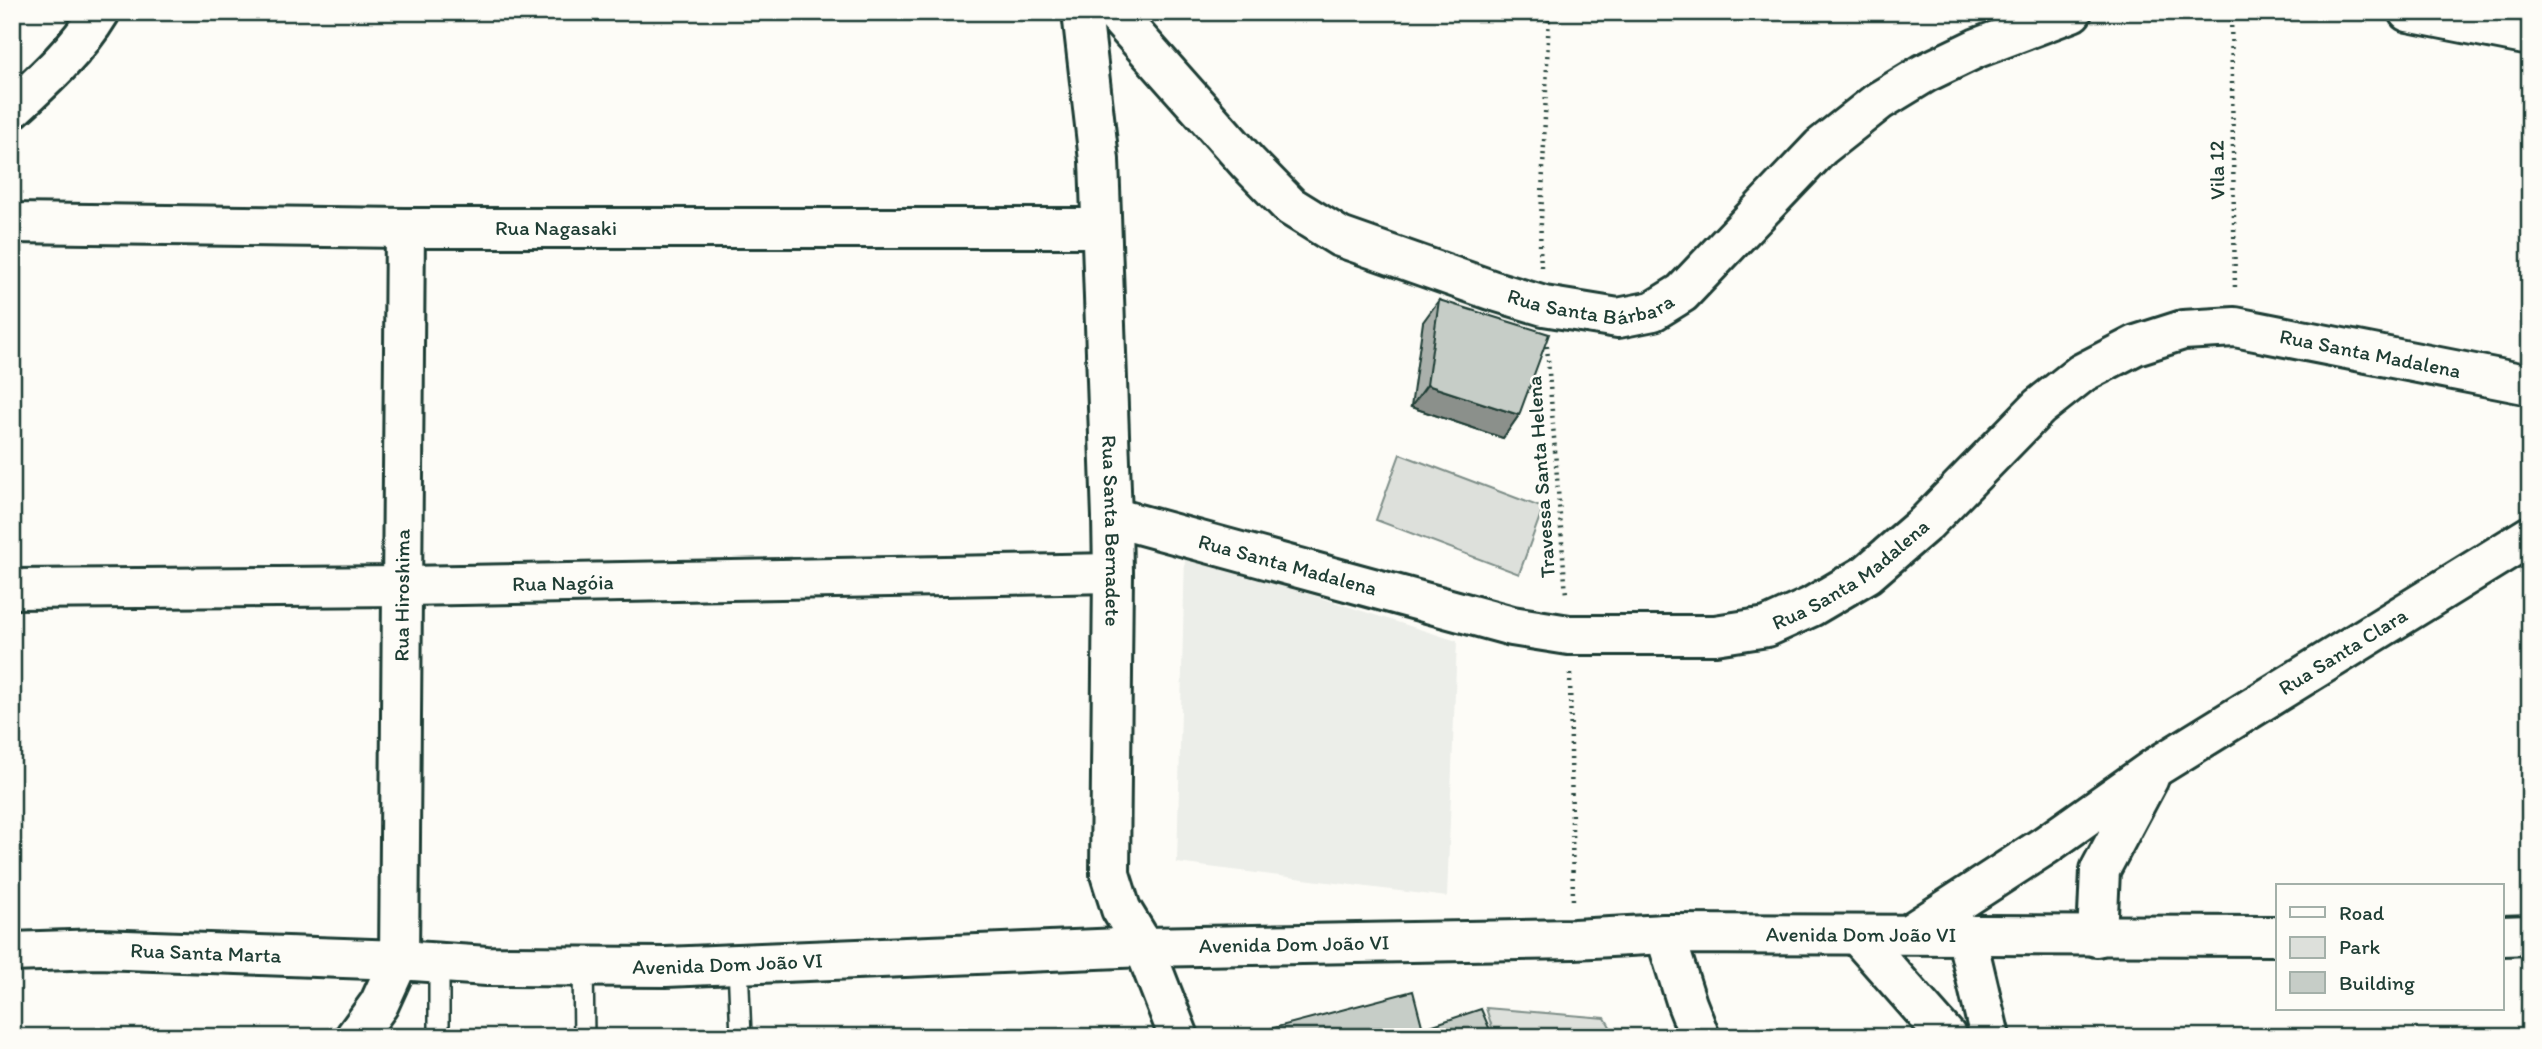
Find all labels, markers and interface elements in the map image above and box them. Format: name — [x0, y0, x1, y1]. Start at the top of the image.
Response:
street label: Vila 12 — [2203, 140, 2230, 200]
street label: Rua Nagasaki — [495, 215, 617, 240]
street label: Rua Santa Bárbara — [1505, 283, 1678, 330]
street label: Rua Santa Madalena — [2278, 323, 2463, 383]
street label: Travessa Santa Helena — [1521, 375, 1560, 579]
street label: Rua Santa Bernadete — [1097, 435, 1126, 627]
street label: Rua Santa Madalena — [1768, 513, 1934, 635]
street label: Rua Santa Madalena — [1196, 528, 1380, 601]
street label: Rua Hiroshima — [388, 529, 415, 662]
street label: Rua Nagóia — [512, 569, 614, 596]
street label: Rua Santa Clara — [2274, 602, 2412, 700]
legend — [2276, 884, 2504, 1010]
text: Road — [2339, 900, 2385, 925]
street label: Avenida Dom João VI — [1766, 921, 1956, 947]
street label: Avenida Dom João VI — [1199, 929, 1390, 958]
text: Park — [2339, 934, 2381, 959]
street label: Rua Santa Marta — [130, 937, 282, 968]
street label: Avenida Dom João VI — [632, 947, 823, 979]
text: Building — [2339, 970, 2415, 995]

